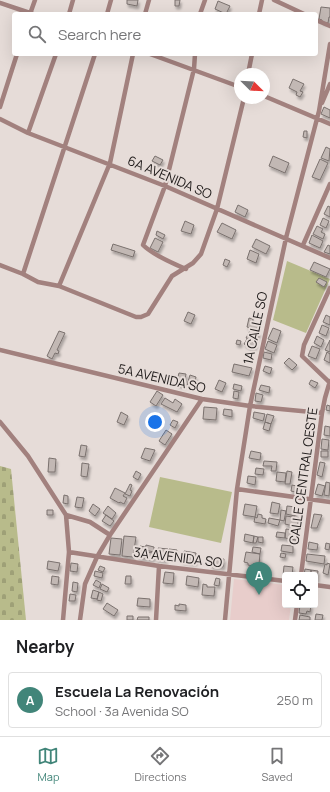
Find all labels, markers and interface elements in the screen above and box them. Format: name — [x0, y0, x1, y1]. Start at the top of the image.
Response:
search box — [12, 12, 318, 56]
icon: search — [26, 23, 48, 45]
text: Search here — [58, 24, 141, 45]
north arrow — [234, 68, 270, 104]
street label: 6A AVENIDA SO — [125, 151, 216, 203]
street label: 1A CALLE SO — [239, 289, 272, 366]
street label: 5A AVENIDA SO — [116, 359, 208, 397]
street label: CALLE CENTRAL OESTE — [284, 406, 322, 546]
your location — [145, 412, 165, 432]
street label: 3A AVENIDA SO — [133, 543, 224, 571]
pin: A — [246, 562, 272, 595]
map controls — [282, 572, 318, 608]
button: locate — [282, 572, 318, 608]
text: Nearby — [16, 635, 74, 658]
text: Escuela La Renovación — [55, 681, 219, 702]
text: A — [26, 691, 34, 709]
text: 250 m — [277, 691, 313, 709]
text: School · 3a Avenida SO — [55, 702, 189, 720]
tab: Map — [37, 745, 59, 784]
tab: Directions — [134, 745, 187, 784]
tab: Saved — [262, 745, 293, 784]

